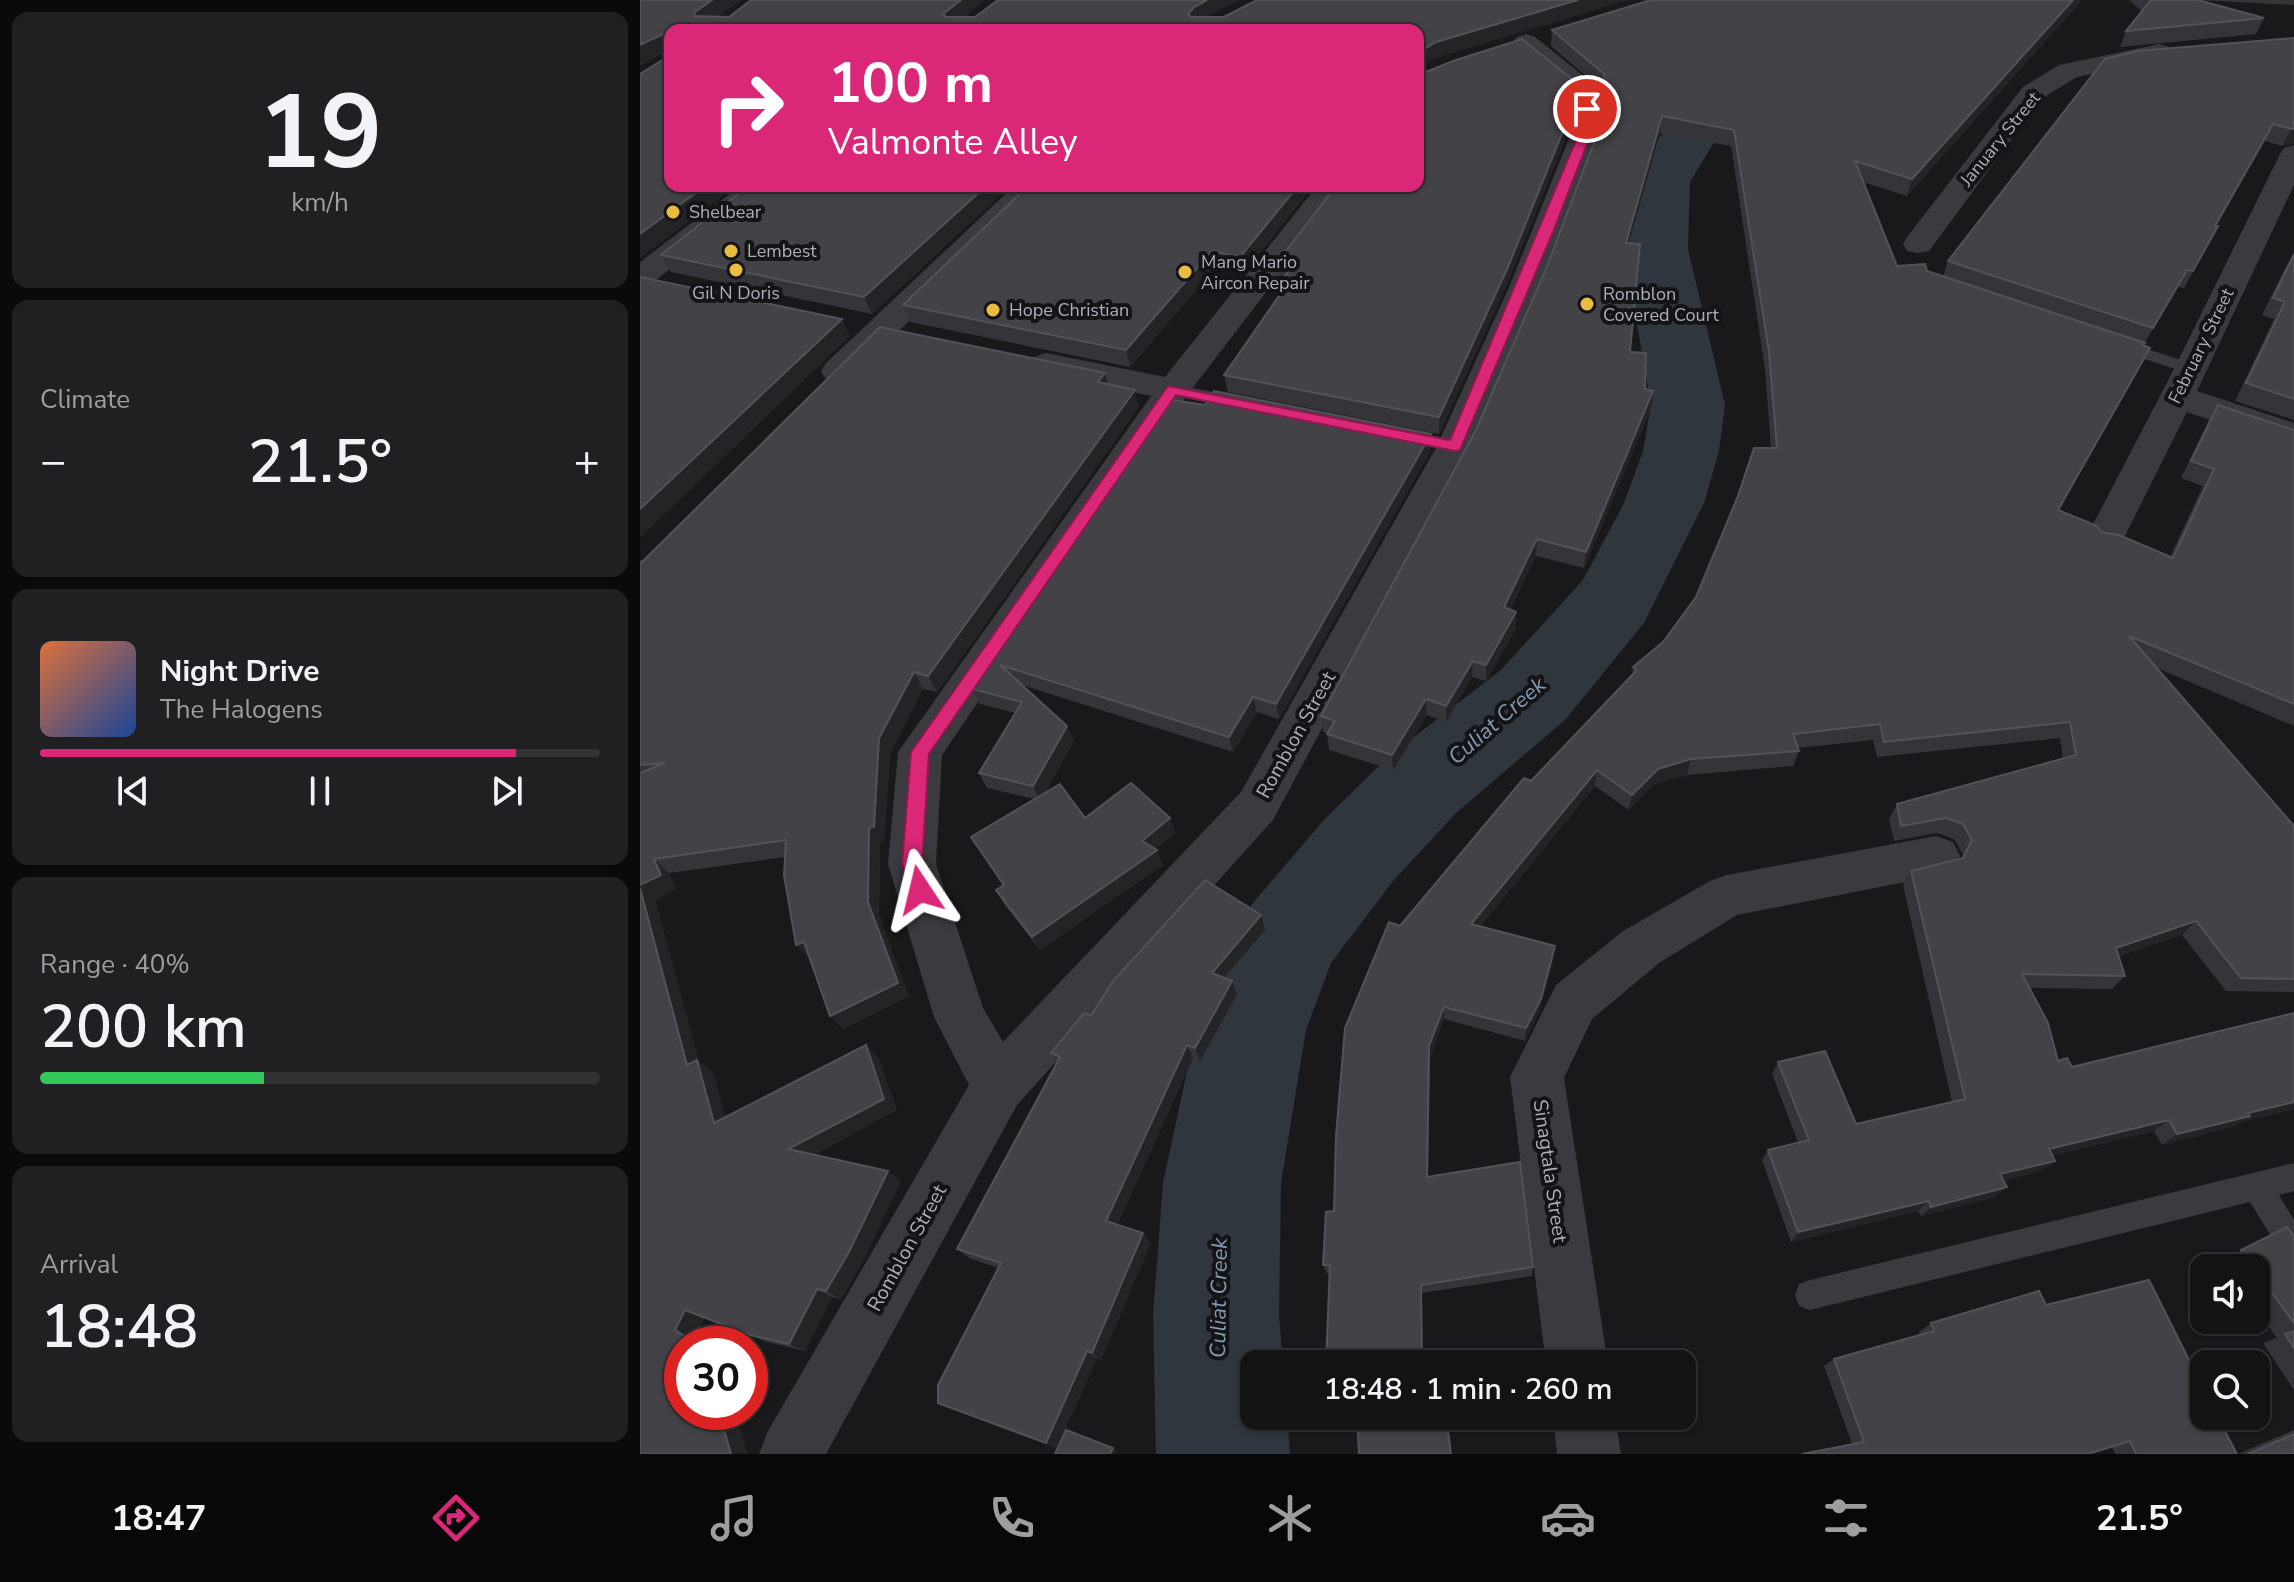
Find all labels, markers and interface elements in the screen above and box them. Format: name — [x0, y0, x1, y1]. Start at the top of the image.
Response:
text: 100 m — [828, 45, 993, 122]
icon: right — [696, 56, 800, 160]
text: 19 — [258, 62, 382, 204]
pin — [1553, 75, 1621, 143]
street label: January Street — [1954, 86, 2046, 192]
icon: arrive — [1565, 87, 1609, 131]
text: Valmonte Alley — [828, 118, 1077, 167]
text: km/h — [291, 185, 349, 220]
place label: Shelbear — [689, 200, 762, 224]
marker: Shelbear — [664, 203, 682, 221]
place label: Lembest — [747, 239, 817, 263]
marker: Lembest — [722, 242, 740, 260]
place label: Mang Mario Aircon Repair — [1201, 250, 1310, 295]
marker: Gil N Doris — [727, 261, 745, 279]
marker: Mang Mario Aircon Repair — [1176, 263, 1194, 281]
place label: Gil N Doris — [692, 281, 780, 305]
place label: Romblon Covered Court — [1603, 282, 1720, 327]
street label: February Street — [2163, 284, 2240, 408]
marker: Romblon Covered Court — [1578, 295, 1596, 313]
place label: Hope Christian — [1009, 298, 1129, 322]
marker: Hope Christian — [984, 301, 1002, 319]
text: Climate — [40, 382, 130, 417]
text: 21.5° — [248, 421, 392, 503]
text: − — [40, 432, 66, 492]
text: + — [574, 432, 600, 492]
text: Night Drive — [160, 651, 319, 692]
street label: Romblon Street — [1250, 666, 1342, 803]
water label: Culiat Creek — [1442, 670, 1553, 772]
text: The Halogens — [160, 692, 323, 727]
icon: previous — [111, 769, 155, 813]
icon: pause — [298, 769, 342, 813]
icon: next — [485, 769, 529, 813]
position arrow — [878, 848, 962, 932]
text: Range · 40% — [40, 947, 190, 982]
text: 200 km — [40, 986, 247, 1068]
street label: Sinagtala Street — [1527, 1098, 1574, 1245]
street label: Romblon Street — [861, 1179, 953, 1316]
water label: Culiat Creek — [1203, 1237, 1235, 1358]
text: Arrival — [40, 1247, 118, 1282]
map controls — [2190, 1254, 2270, 1430]
button: sound — [2190, 1254, 2270, 1334]
text: 18:48 — [40, 1286, 198, 1368]
speed limit sign: 30 — [664, 1326, 768, 1430]
button: search — [2190, 1350, 2270, 1430]
text: 18:48 · 1 min · 260 m — [1323, 1369, 1613, 1410]
icon: directions — [428, 1490, 484, 1546]
icon: music — [706, 1490, 762, 1546]
icon: phone — [984, 1490, 1040, 1546]
icon: climate — [1262, 1490, 1318, 1546]
icon: car — [1540, 1490, 1596, 1546]
icon: filters — [1818, 1490, 1874, 1546]
text: 18:47 — [111, 1494, 206, 1543]
text: 21.5° — [2096, 1494, 2183, 1543]

